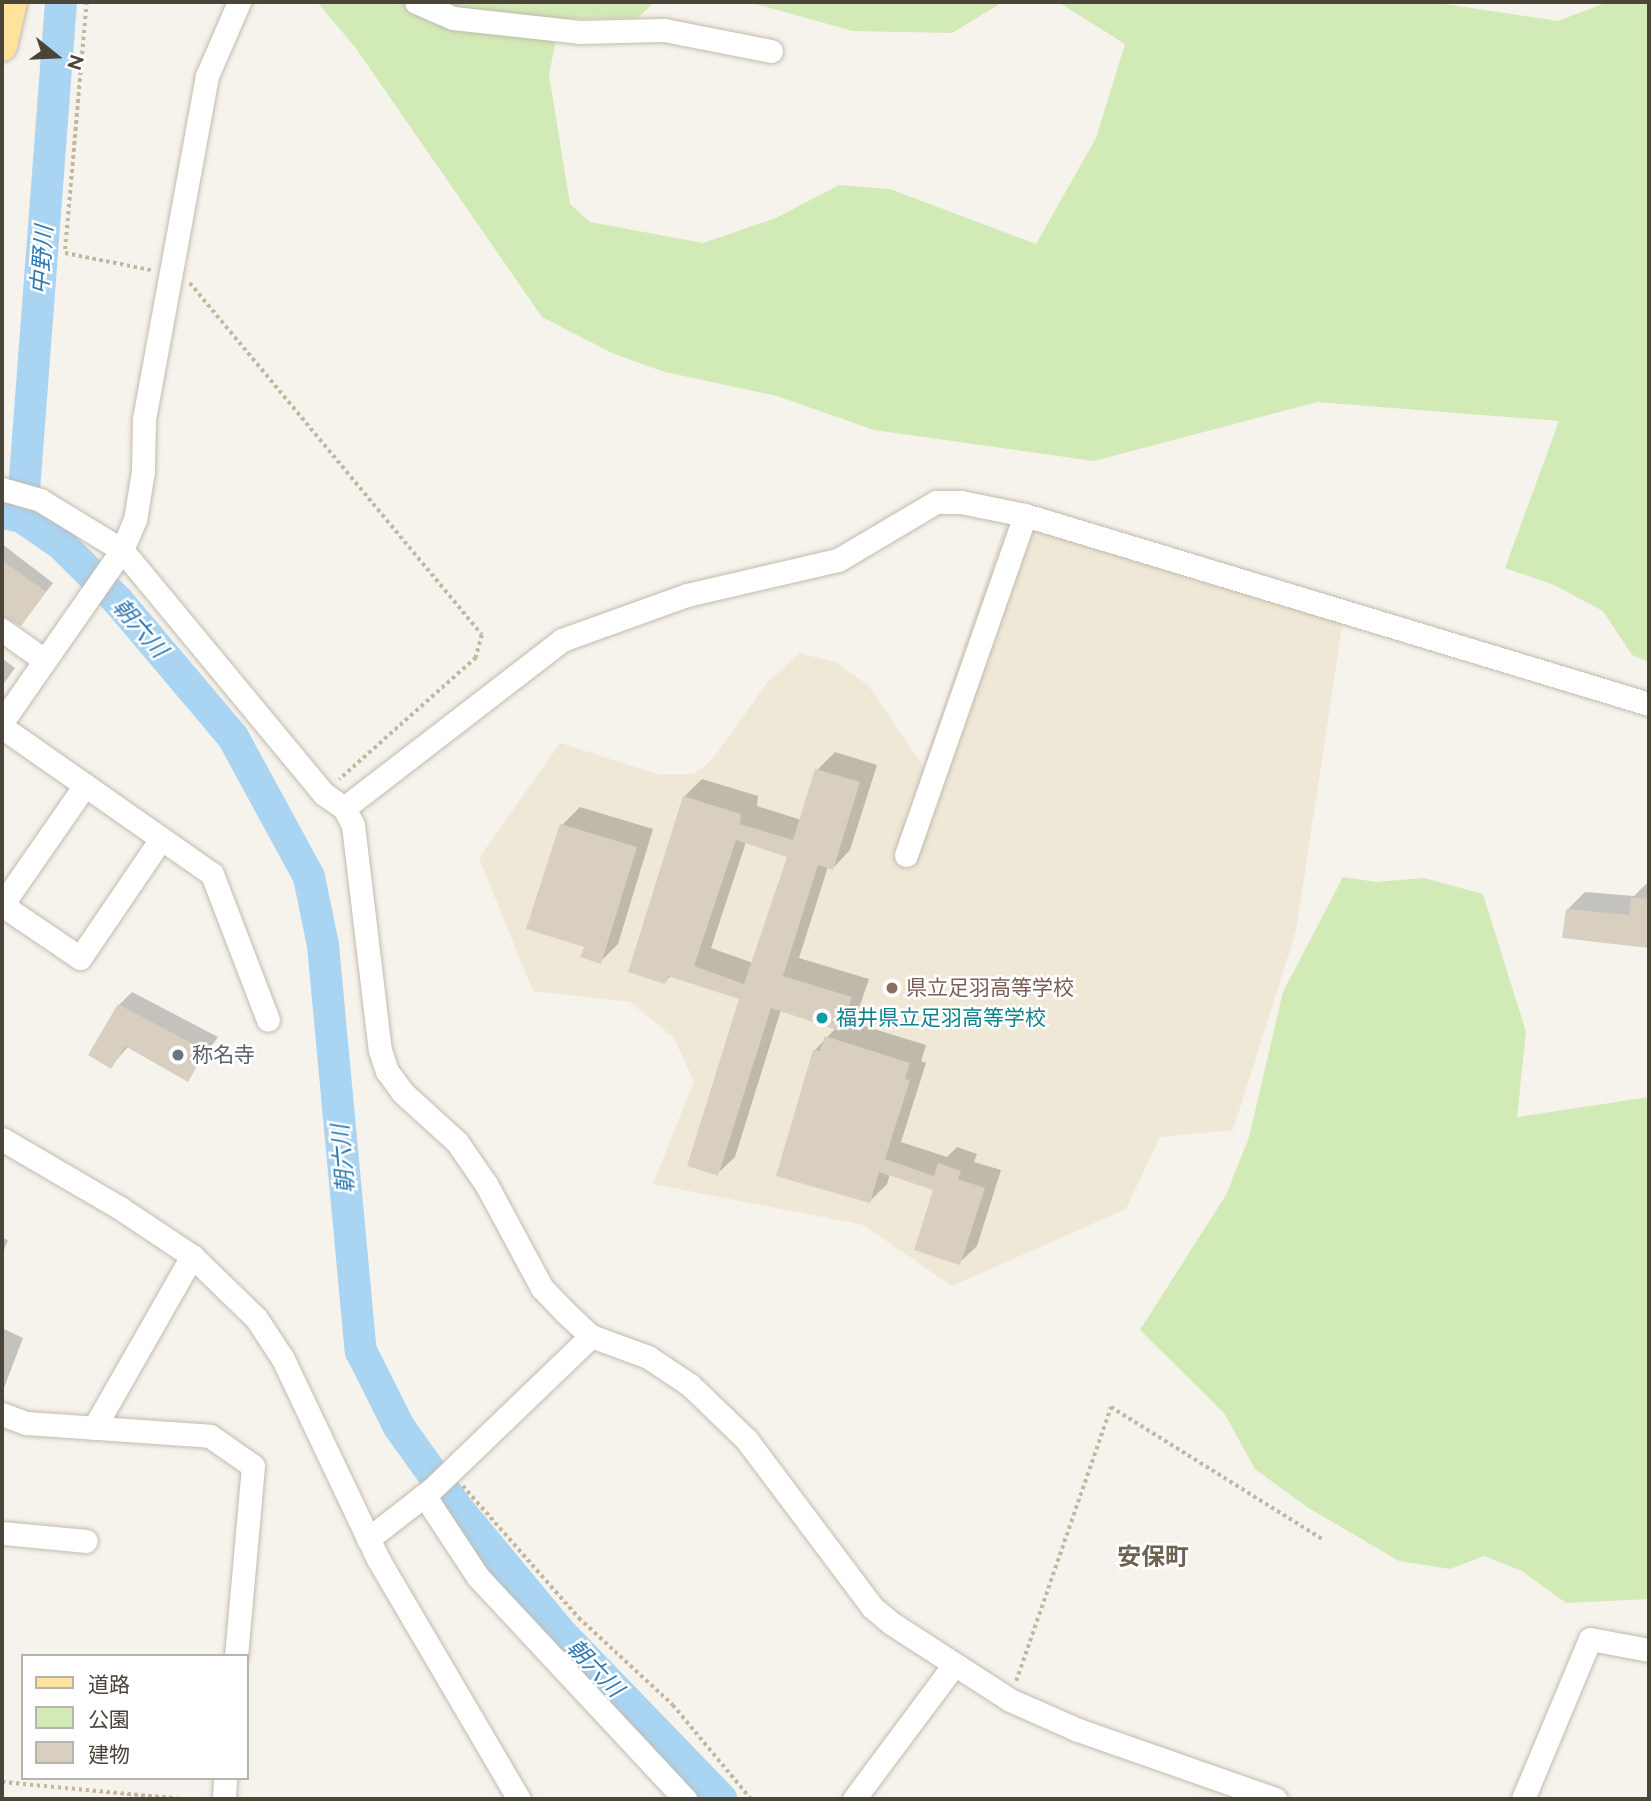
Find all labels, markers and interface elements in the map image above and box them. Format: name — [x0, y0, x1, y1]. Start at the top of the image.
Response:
north arrow — [21, 21, 91, 91]
text: N — [63, 52, 89, 73]
water label: 中野川 — [26, 225, 58, 295]
water label: 朝六川 — [107, 593, 173, 663]
place label: 県立足羽高等学校 — [906, 975, 1074, 1001]
marker: 県立足羽高等学校 — [884, 980, 900, 996]
place label: 福井県立足羽高等学校 — [836, 1005, 1046, 1031]
marker: 福井県立足羽高等学校 — [814, 1010, 830, 1026]
place label: 称名寺 — [192, 1042, 255, 1068]
marker: 称名寺 — [170, 1047, 186, 1063]
water label: 朝六川 — [326, 1123, 360, 1195]
district label: 安保町 — [1117, 1543, 1189, 1571]
water label: 朝六川 — [561, 1634, 629, 1702]
legend — [21, 1654, 248, 1780]
text: 道路 — [88, 1672, 130, 1697]
text: 公園 — [88, 1707, 130, 1732]
text: 建物 — [88, 1742, 130, 1767]

